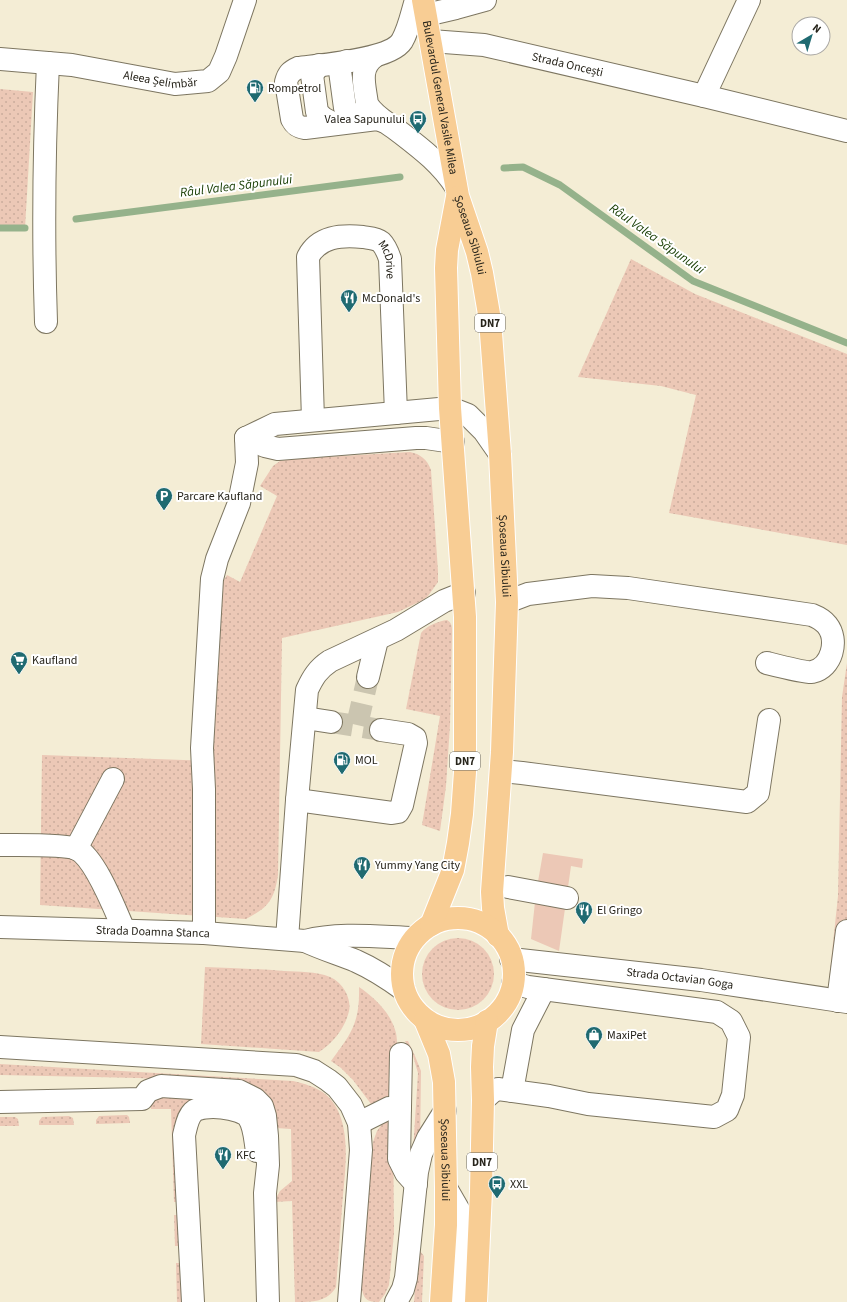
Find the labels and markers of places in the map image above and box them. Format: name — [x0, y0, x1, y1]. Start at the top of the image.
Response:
fuel station icon: Rompetrol — [245, 78, 265, 103]
place label: Rompetrol — [268, 80, 321, 97]
bus stop icon: Valea Sapunului — [408, 109, 428, 134]
place label: Valea Sapunului — [324, 111, 405, 128]
restaurant icon: McDonald's — [339, 288, 359, 313]
place label: McDonald's — [362, 290, 420, 307]
parking icon: Parcare Kaufland — [154, 486, 174, 511]
place label: Parcare Kaufland — [177, 488, 263, 505]
supermarket icon: Kaufland — [9, 650, 29, 675]
place label: Kaufland — [32, 652, 77, 669]
fuel station icon: MOL — [332, 750, 352, 775]
place label: MOL — [355, 752, 378, 769]
restaurant icon: Yummy Yang City — [352, 855, 372, 880]
place label: Yummy Yang City — [374, 857, 461, 874]
restaurant icon: El Gringo — [574, 900, 594, 925]
place label: El Gringo — [597, 902, 642, 919]
shop icon: MaxiPet — [584, 1025, 604, 1050]
place label: MaxiPet — [607, 1027, 646, 1044]
restaurant icon: KFC — [213, 1145, 233, 1170]
place label: KFC — [236, 1147, 256, 1164]
bus stop icon: XXL — [487, 1174, 507, 1199]
place label: XXL — [510, 1176, 528, 1193]

